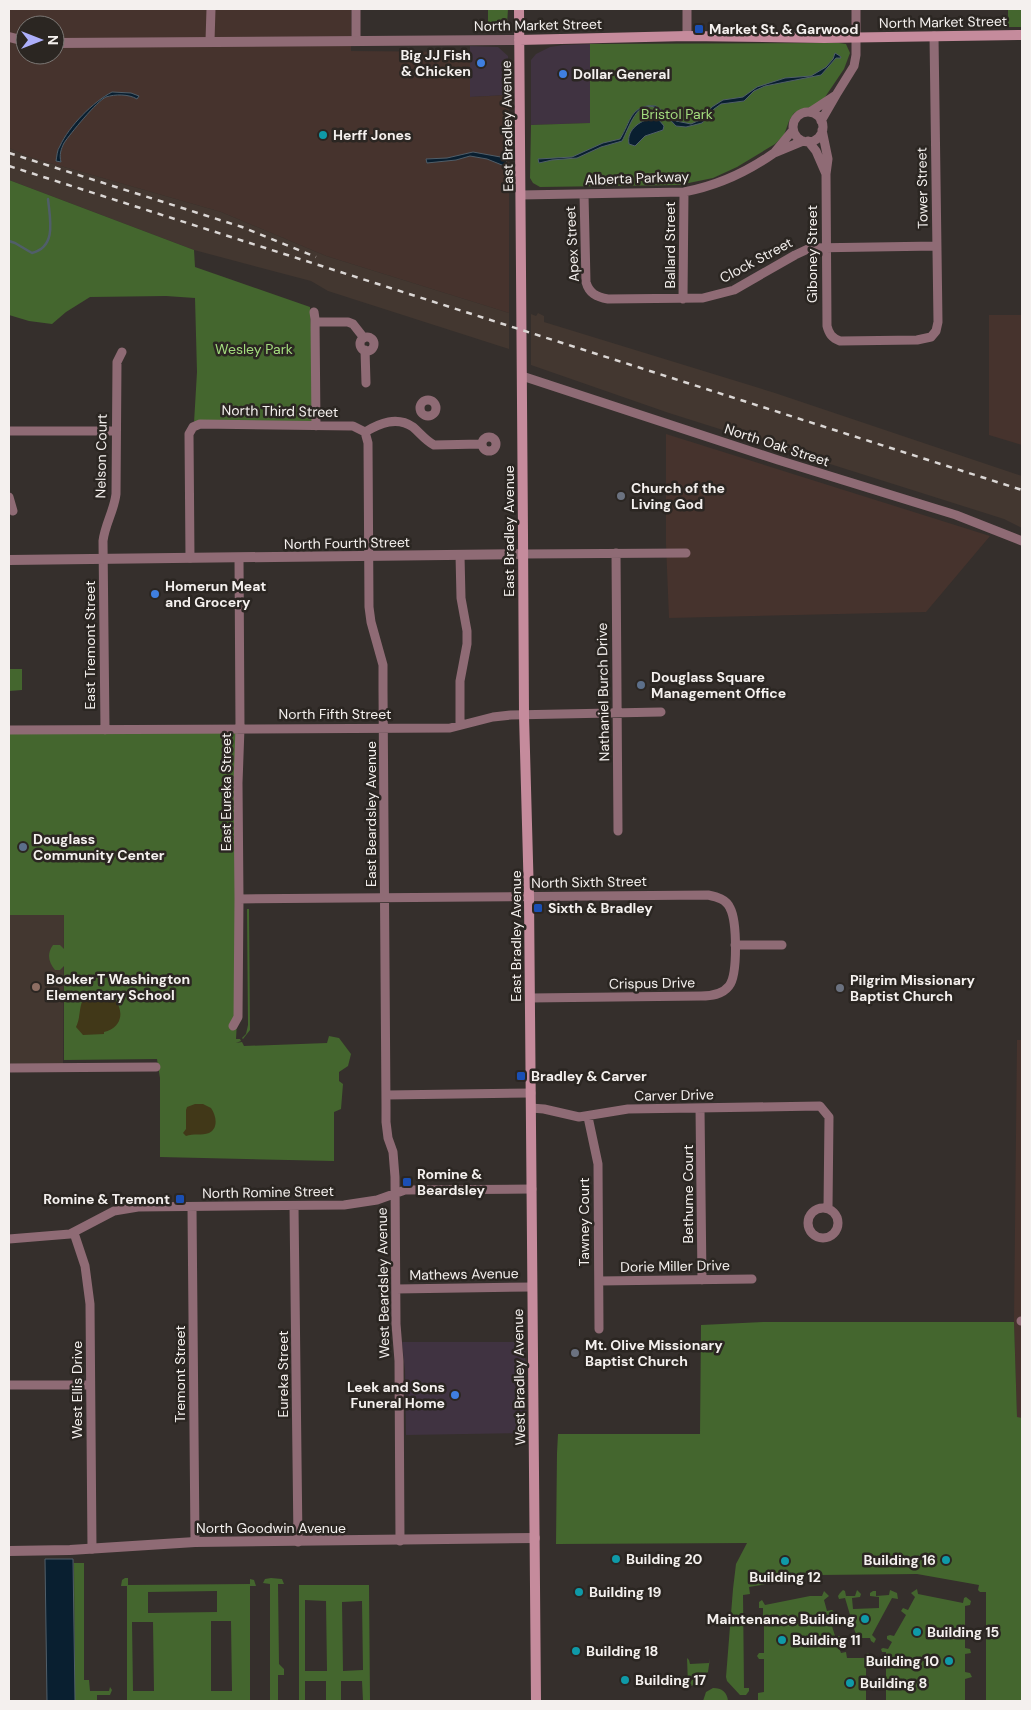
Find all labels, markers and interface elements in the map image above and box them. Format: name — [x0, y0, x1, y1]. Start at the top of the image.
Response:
street label: North Market Street — [879, 12, 1007, 32]
north arrow — [15, 15, 65, 65]
street label: North Market Street — [474, 15, 602, 35]
place label: Market St. & Garwood — [709, 20, 858, 38]
marker: Market St. & Garwood — [693, 23, 705, 35]
text: N — [44, 35, 62, 45]
place label: Big JJ Fish & Chicken — [400, 46, 471, 80]
marker: Big JJ Fish & Chicken — [475, 57, 487, 69]
street label: East Bradley Avenue — [497, 60, 517, 192]
place label: Dollar General — [573, 65, 670, 83]
marker: Dollar General — [557, 68, 569, 80]
park label: Bristol Park — [641, 105, 713, 123]
place label: Herff Jones — [333, 126, 411, 144]
marker: Herff Jones — [317, 129, 329, 141]
street label: Tower Street — [912, 147, 932, 229]
street label: Alberta Parkway — [585, 167, 690, 189]
street label: Ballard Street — [661, 201, 679, 289]
street label: Giboney Street — [803, 205, 821, 303]
street label: Apex Street — [561, 206, 583, 282]
street label: Clock Street — [716, 233, 796, 287]
park label: Wesley Park — [215, 340, 293, 358]
street label: North Third Street — [221, 401, 339, 421]
street label: Nelson Court — [91, 413, 111, 499]
street label: North Oak Street — [722, 420, 832, 470]
street label: East Bradley Avenue — [500, 465, 518, 597]
place label: Church of the Living God — [631, 479, 725, 513]
marker: Church of the Living God — [615, 490, 627, 502]
street label: North Fourth Street — [284, 533, 410, 553]
place label: Homerun Meat and Grocery — [165, 577, 266, 611]
street label: East Tremont Street — [81, 580, 99, 710]
marker: Homerun Meat and Grocery — [149, 588, 161, 600]
street label: Nathaniel Burch Drive — [593, 622, 613, 762]
place label: Douglass Square Management Office — [651, 668, 786, 702]
marker: Douglass Square Management Office — [635, 679, 647, 691]
street label: North Fifth Street — [279, 705, 391, 723]
street label: East Eureka Street — [217, 733, 235, 851]
street label: East Beardsley Avenue — [362, 741, 380, 887]
place label: Douglass Community Center — [33, 830, 165, 864]
marker: Douglass Community Center — [17, 841, 29, 853]
street label: East Bradley Avenue — [507, 870, 525, 1002]
street label: North Sixth Street — [531, 872, 647, 892]
place label: Sixth & Bradley — [548, 899, 653, 917]
marker: Sixth & Bradley — [532, 902, 544, 914]
place label: Booker T Washington Elementary School — [46, 970, 190, 1004]
place label: Pilgrim Missionary Baptist Church — [850, 971, 976, 1005]
street label: Crispus Drive — [609, 973, 695, 993]
marker: Booker T Washington Elementary School — [30, 981, 42, 993]
marker: Pilgrim Missionary Baptist Church — [834, 982, 846, 994]
place label: Bradley & Carver — [531, 1067, 647, 1085]
marker: Bradley & Carver — [515, 1070, 527, 1082]
street label: Carver Drive — [634, 1085, 714, 1105]
street label: Bethume Court — [679, 1145, 697, 1243]
place label: Romine & Beardsley — [417, 1165, 486, 1199]
marker: Romine & Beardsley — [401, 1176, 413, 1188]
street label: Tawney Court — [575, 1177, 593, 1267]
street label: North Romine Street — [202, 1182, 334, 1202]
place label: Romine & Tremont — [43, 1190, 170, 1208]
marker: Romine & Tremont — [174, 1193, 186, 1205]
street label: West Beardsley Avenue — [373, 1207, 393, 1359]
street label: Dorie Miller Drive — [620, 1256, 730, 1276]
street label: Mathews Avenue — [409, 1264, 519, 1284]
street label: West Bradley Avenue — [509, 1309, 529, 1445]
street label: Tremont Street — [171, 1325, 189, 1423]
street label: Eureka Street — [274, 1331, 292, 1417]
place label: Mt. Olive Missionary Baptist Church — [585, 1336, 723, 1370]
street label: West Ellis Drive — [68, 1341, 86, 1439]
marker: Mt. Olive Missionary Baptist Church — [569, 1347, 581, 1359]
place label: Leek and Sons Funeral Home — [347, 1378, 445, 1412]
marker: Leek and Sons Funeral Home — [449, 1389, 461, 1401]
street label: North Goodwin Avenue — [196, 1519, 346, 1537]
place label: Building 20 — [626, 1550, 702, 1568]
place label: Building 16 — [864, 1551, 936, 1569]
marker: Building 20 — [610, 1553, 622, 1565]
marker: Building 16 — [940, 1554, 952, 1566]
marker: Building 12 — [779, 1555, 791, 1567]
place label: Building 12 — [749, 1568, 821, 1586]
place label: Building 19 — [589, 1583, 662, 1601]
marker: Building 19 — [573, 1586, 585, 1598]
place label: Maintenance Building — [707, 1610, 855, 1628]
marker: Maintenance Building — [859, 1613, 871, 1625]
place label: Building 15 — [927, 1623, 999, 1641]
marker: Building 15 — [911, 1626, 923, 1638]
place label: Building 11 — [792, 1631, 861, 1649]
marker: Building 11 — [776, 1634, 788, 1646]
place label: Building 18 — [586, 1642, 659, 1660]
marker: Building 18 — [570, 1645, 582, 1657]
place label: Building 10 — [866, 1652, 939, 1670]
marker: Building 10 — [943, 1655, 955, 1667]
place label: Building 17 — [635, 1671, 707, 1689]
marker: Building 17 — [619, 1674, 631, 1686]
place label: Building 8 — [860, 1674, 927, 1692]
marker: Building 8 — [844, 1677, 856, 1689]

